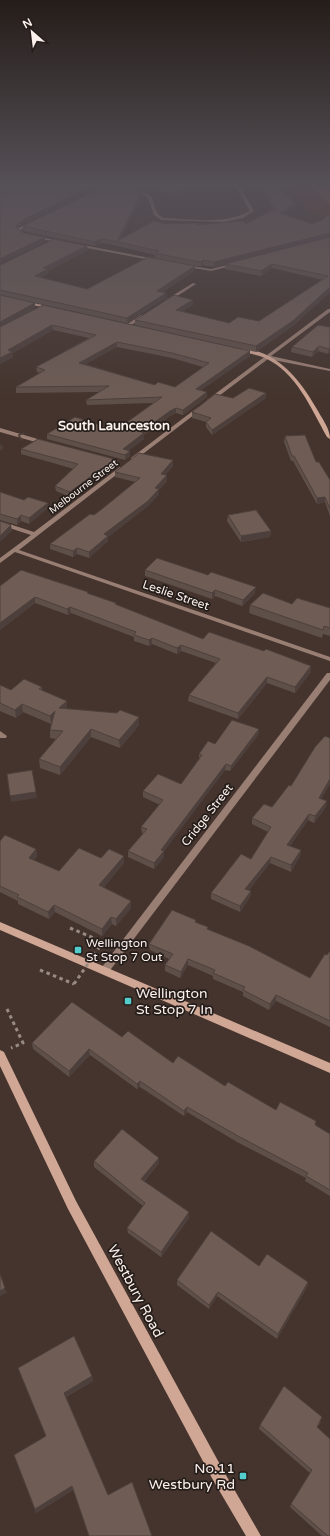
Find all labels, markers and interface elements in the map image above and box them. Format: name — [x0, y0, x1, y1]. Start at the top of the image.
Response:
north arrow — [12, 12, 52, 52]
text: N — [21, 16, 34, 31]
district label: South Launceston — [58, 418, 170, 434]
one-way arrow — [18, 432, 25, 441]
street label: Melbourne Street — [47, 457, 120, 517]
street label: Leslie Street — [141, 577, 212, 613]
street label: Cridge Street — [178, 781, 236, 849]
place label: Wellington St Stop 7 Out — [86, 936, 163, 964]
marker: Wellington St Stop 7 Out — [73, 945, 83, 955]
place label: Wellington St Stop 7 In — [136, 985, 213, 1018]
marker: Wellington St Stop 7 In — [123, 996, 133, 1006]
street label: Westbury Road — [104, 1242, 167, 1340]
place label: No.11 Westbury Rd — [149, 1460, 235, 1493]
marker: No.11 Westbury Rd — [238, 1471, 248, 1481]

